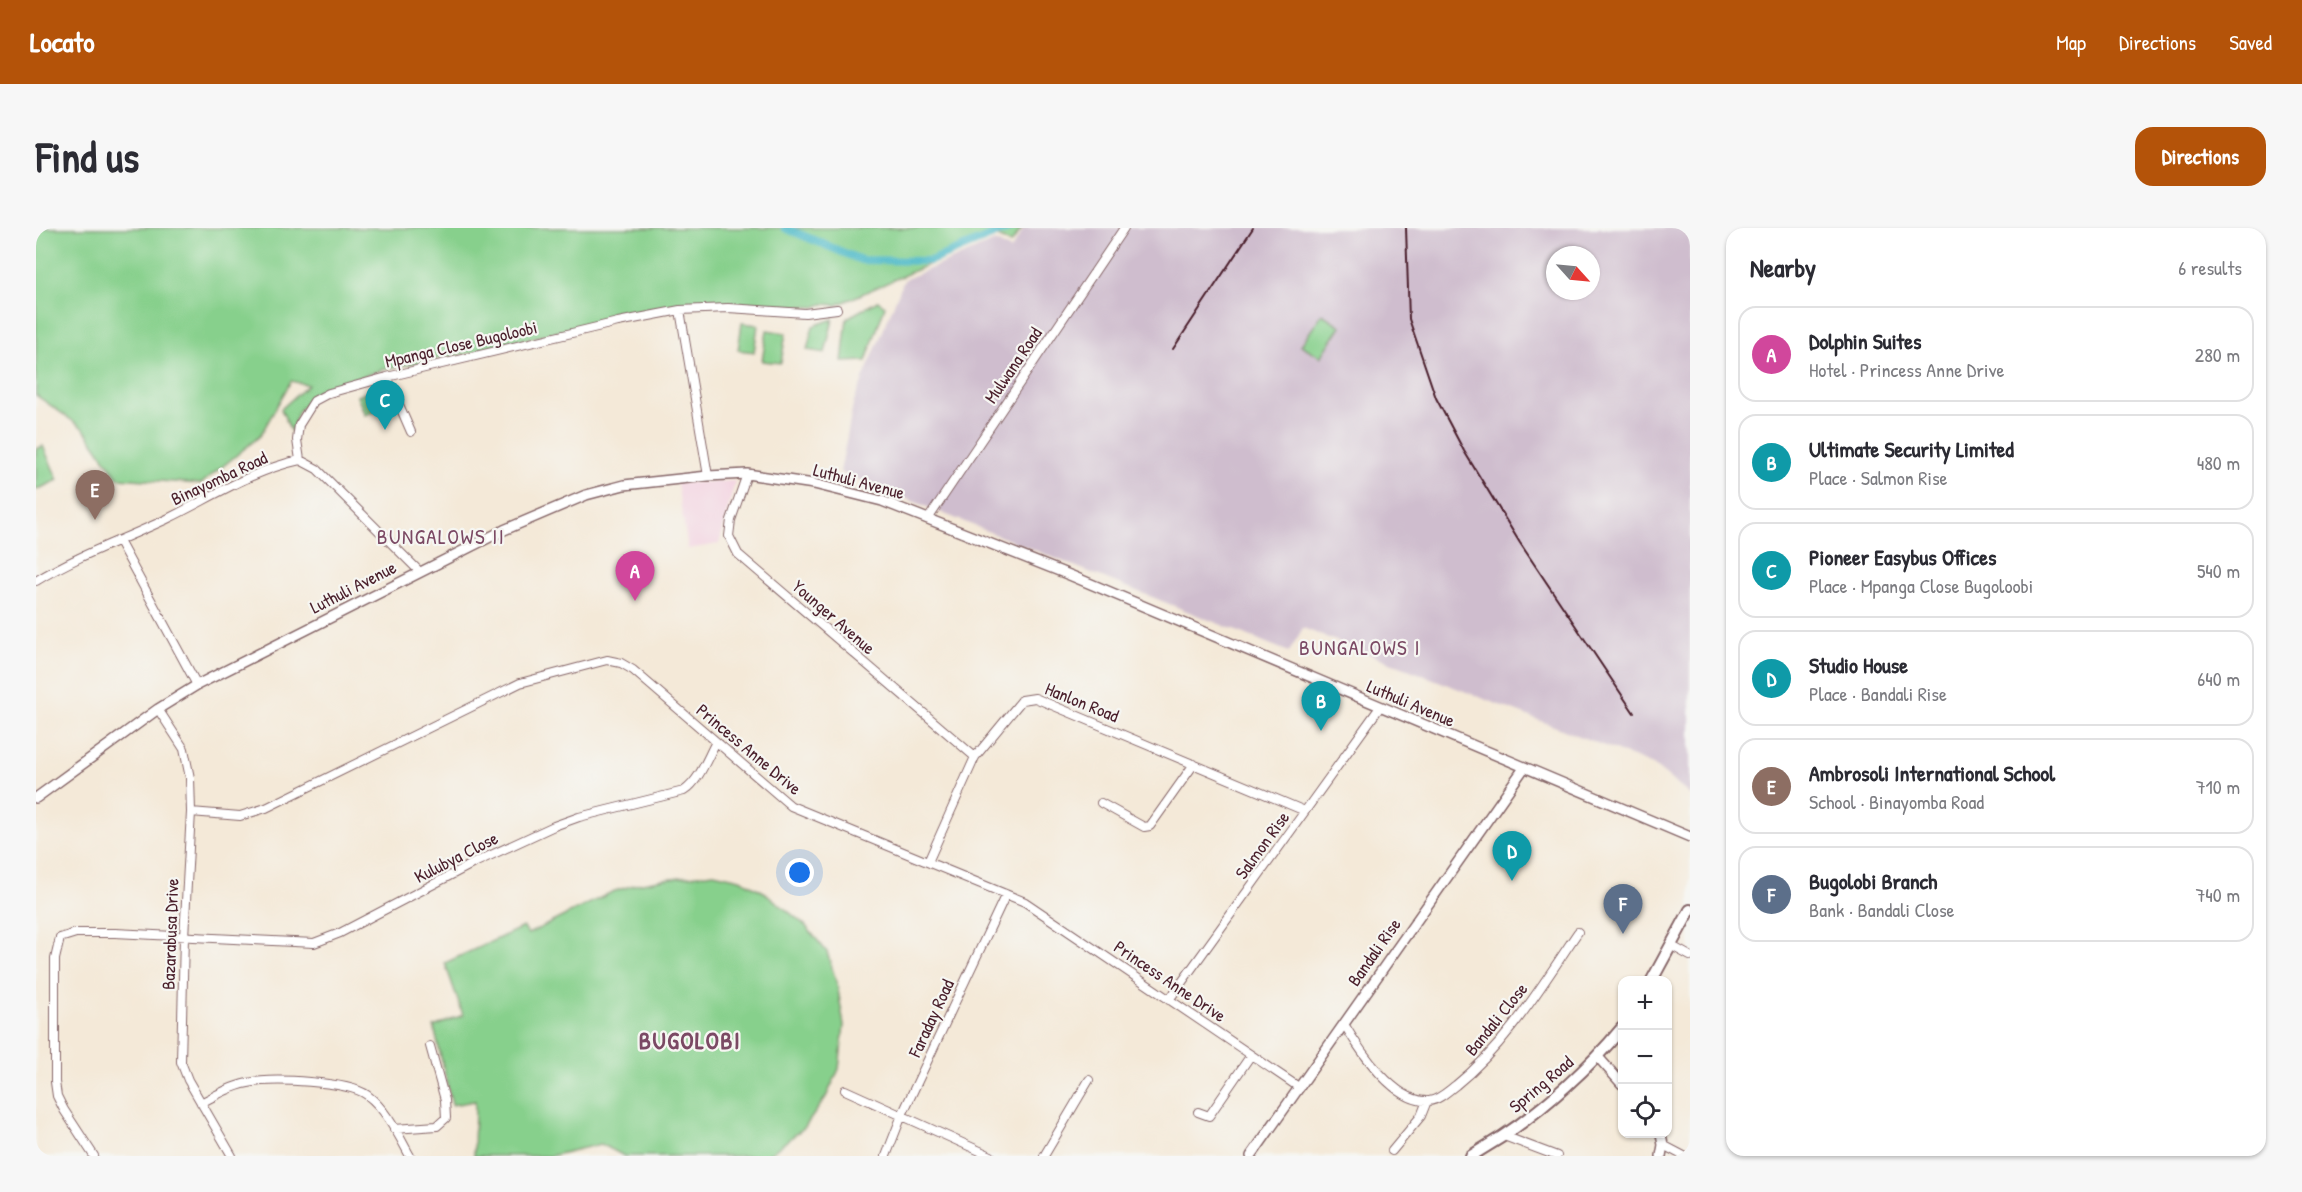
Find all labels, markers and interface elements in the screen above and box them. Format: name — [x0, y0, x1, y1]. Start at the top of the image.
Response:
text: Locato — [30, 23, 94, 61]
text: Map — [2056, 28, 2086, 57]
text: Directions — [2119, 28, 2196, 57]
text: Saved — [2229, 28, 2272, 57]
button: Directions — [2135, 127, 2266, 186]
text: Find us — [36, 128, 139, 185]
north arrow — [1546, 246, 1600, 300]
text: Nearby — [1750, 250, 1816, 285]
text: 6 results — [2178, 254, 2242, 281]
street label: Mpanga Close Bugoloobi — [383, 314, 539, 374]
street label: Mulwana Road — [978, 322, 1048, 408]
text: Dolphin Suites — [1809, 326, 1921, 356]
text: A — [1767, 341, 1776, 368]
text: 280 m — [2195, 341, 2240, 368]
text: Hotel · Princess Anne Drive — [1809, 356, 2004, 383]
pin: C — [366, 380, 404, 430]
text: Ultimate Security Limited — [1809, 434, 2014, 464]
street label: Binayomba Road — [167, 445, 271, 511]
text: B — [1766, 449, 1777, 476]
text: 480 m — [2197, 449, 2240, 476]
street label: Luthuli Avenue — [811, 457, 907, 505]
text: Place · Salmon Rise — [1809, 464, 1948, 491]
pin: E — [76, 470, 114, 520]
district label: BUNGALOWS II — [377, 522, 505, 551]
text: Pioneer Easybus Offices — [1809, 542, 1996, 572]
pin: A — [616, 552, 654, 601]
street label: Luthuli Avenue — [306, 555, 400, 619]
text: C — [1766, 557, 1777, 584]
text: 540 m — [2197, 557, 2240, 584]
text: Place · Mpanga Close Bugoloobi — [1809, 572, 2033, 599]
street label: Younger Avenue — [787, 574, 881, 660]
district label: BUNGALOWS I — [1299, 633, 1421, 662]
text: Studio House — [1809, 650, 1908, 680]
text: D — [1767, 665, 1776, 692]
text: 640 m — [2197, 665, 2240, 692]
street label: Luthuli Avenue — [1363, 673, 1459, 733]
street label: Hanlon Road — [1041, 676, 1123, 728]
text: Place · Bandali Rise — [1809, 680, 1947, 707]
pin: B — [1302, 682, 1340, 731]
street label: Princess Anne Drive — [691, 698, 807, 800]
text: Ambrosoli International School — [1809, 758, 2055, 788]
text: E — [1767, 773, 1776, 800]
text: 710 m — [2196, 773, 2240, 800]
text: School · Binayomba Road — [1809, 788, 1984, 815]
street label: Salmon Rise — [1229, 806, 1295, 884]
street label: Kulubya Close — [410, 825, 502, 889]
pin: D — [1492, 832, 1532, 881]
your location — [785, 858, 814, 887]
text: Bugolobi Branch — [1809, 866, 1937, 896]
street label: Bazarabusa Drive — [156, 878, 184, 990]
text: F — [1768, 881, 1775, 908]
text: 740 m — [2195, 881, 2240, 908]
pin: F — [1604, 884, 1642, 934]
text: Bank · Bandali Close — [1809, 896, 1955, 923]
street label: Bandali Rise — [1341, 913, 1407, 991]
street label: Princess Anne Drive — [1109, 934, 1231, 1028]
street label: Faraday Road — [902, 975, 960, 1062]
map controls — [1618, 976, 1672, 1138]
button: + — [1618, 976, 1672, 1030]
street label: Bandali Close — [1459, 977, 1533, 1061]
district label: BUGOLOBI — [639, 1024, 741, 1056]
button: − — [1618, 1030, 1672, 1084]
street label: Spring Road — [1504, 1050, 1578, 1118]
button: locate — [1618, 1084, 1672, 1138]

